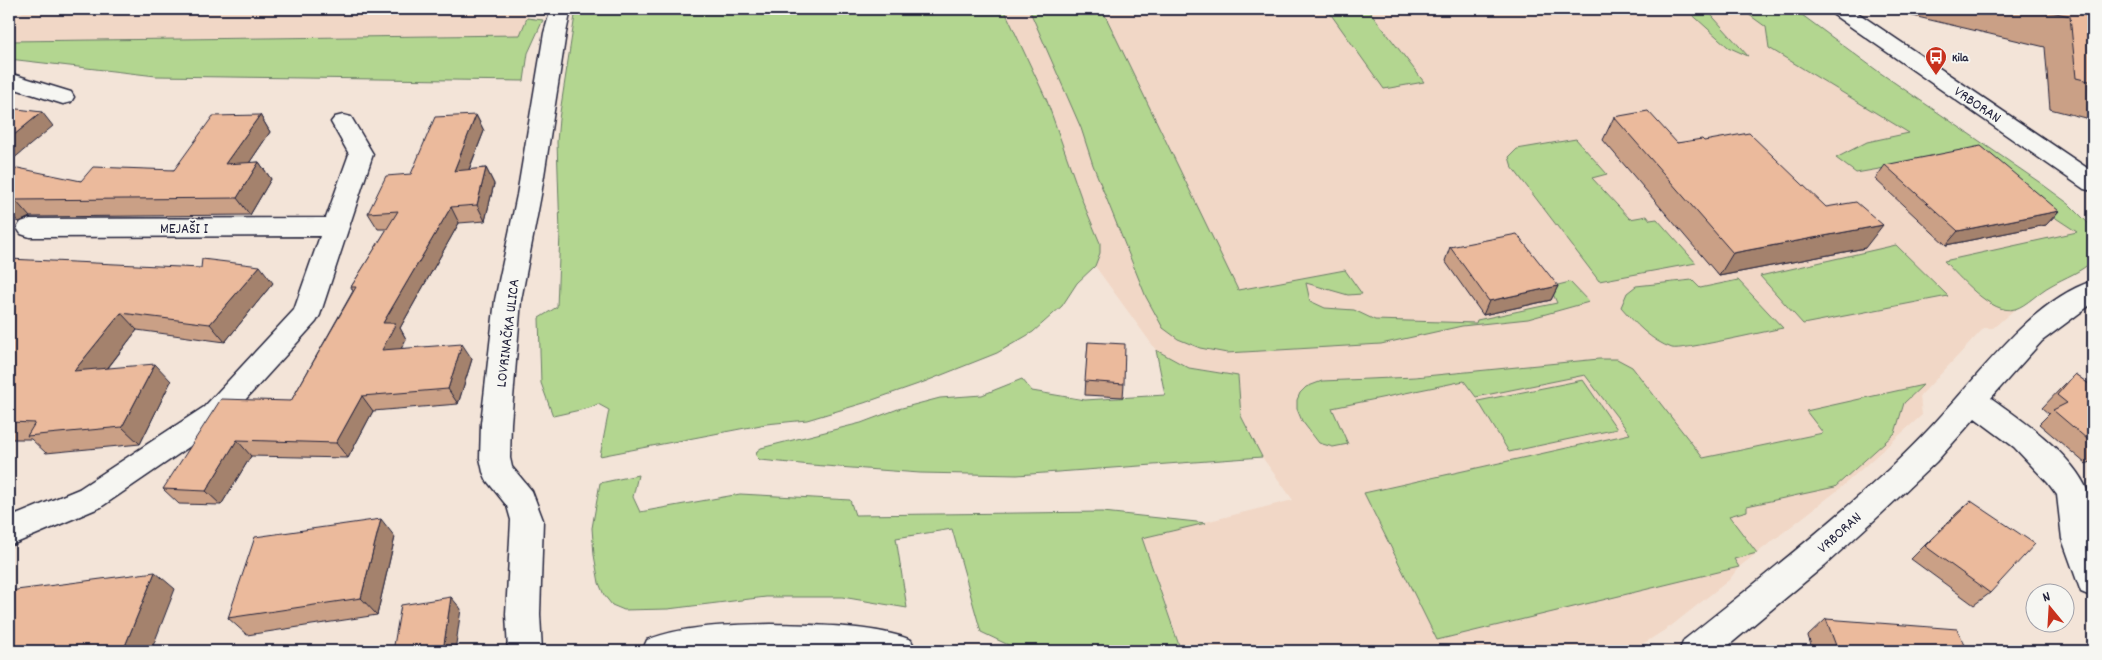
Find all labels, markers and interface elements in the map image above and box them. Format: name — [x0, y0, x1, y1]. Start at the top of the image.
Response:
bus stop icon: Kila — [1924, 45, 1948, 76]
place label: Kila — [1952, 50, 1970, 67]
street label: VRBORAN — [1949, 82, 2005, 130]
street label: MEJAŠI I — [160, 219, 208, 241]
street label: LOVRINAČKA ULICA — [491, 278, 527, 389]
street label: VRBORAN — [1813, 508, 1867, 559]
north arrow — [2024, 582, 2074, 632]
text: N — [2040, 587, 2053, 608]

